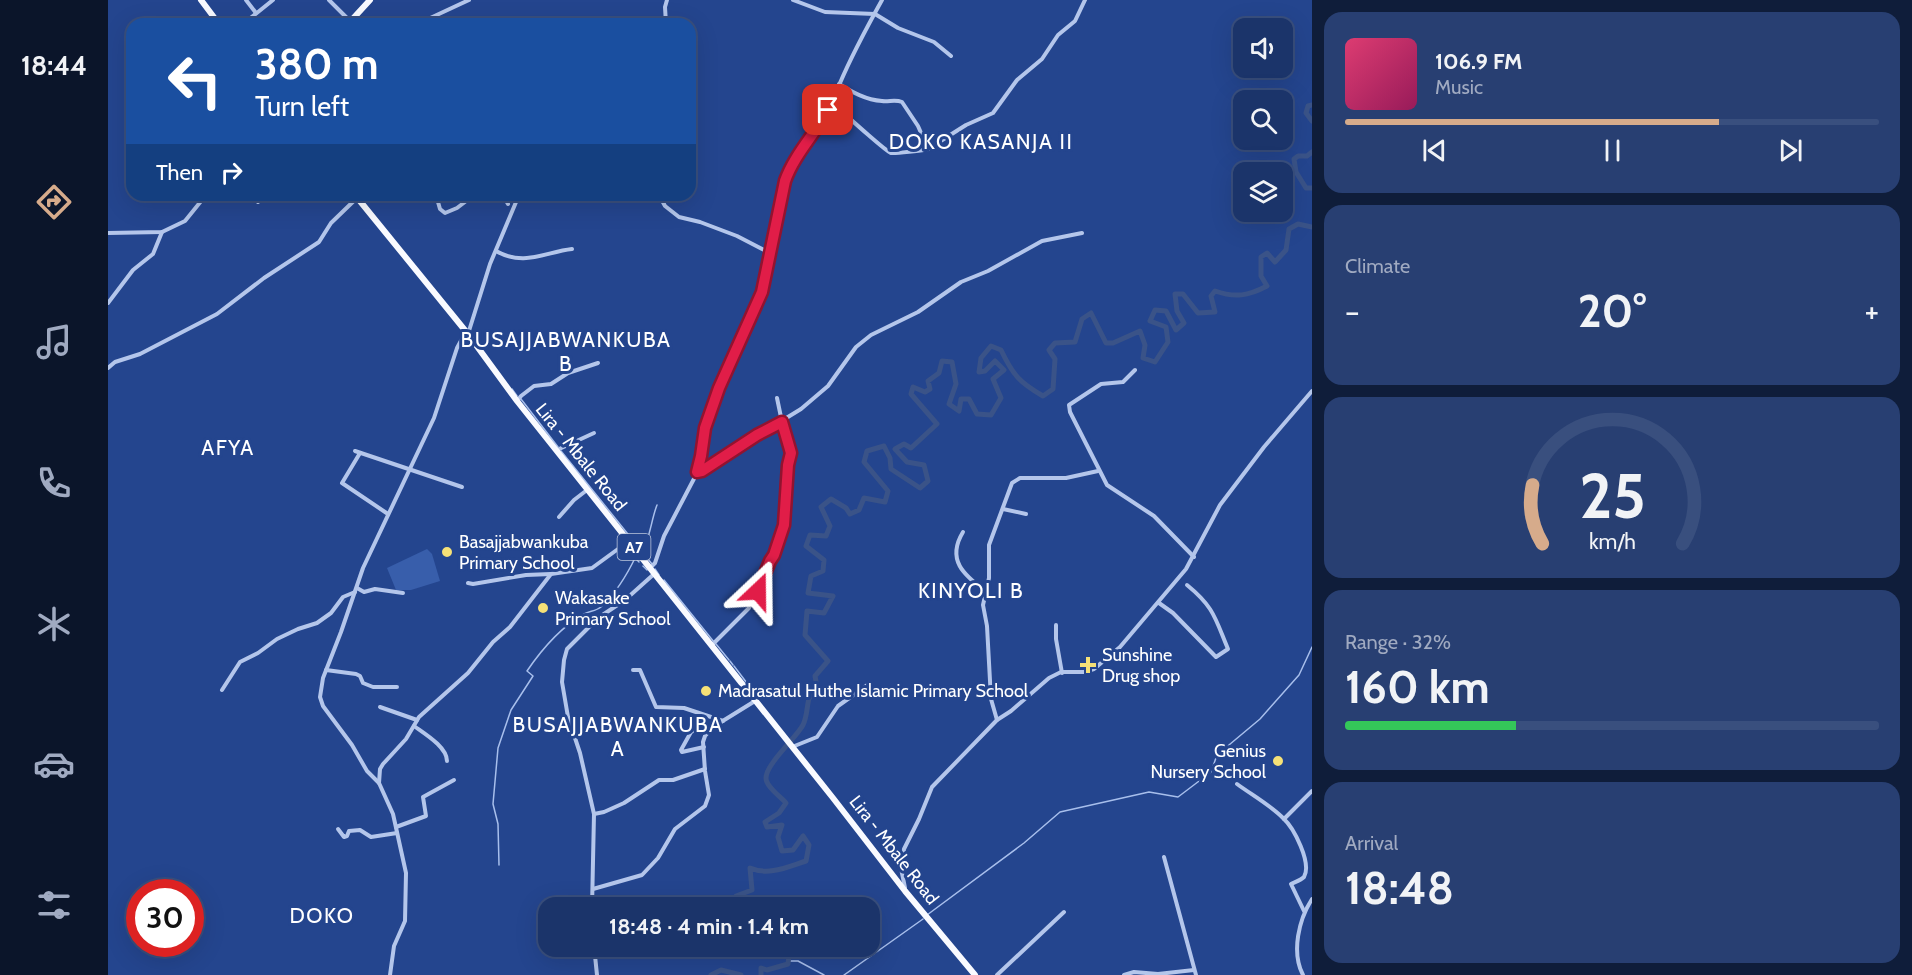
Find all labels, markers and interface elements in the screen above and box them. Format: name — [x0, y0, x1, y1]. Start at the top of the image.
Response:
map controls — [1233, 18, 1293, 222]
button: sound — [1233, 18, 1293, 78]
text: 380 m — [255, 38, 379, 90]
icon: left — [156, 42, 234, 120]
text: 106.9 FM — [1435, 48, 1522, 75]
text: 18:44 — [21, 49, 87, 82]
text: Music — [1435, 75, 1483, 99]
pin — [802, 84, 853, 135]
text: Turn left — [255, 90, 349, 123]
button: search — [1233, 90, 1293, 150]
icon: arrive — [811, 93, 844, 126]
district label: DOKO KASANJA II — [889, 129, 1073, 154]
icon: previous — [1418, 134, 1451, 167]
icon: pause — [1596, 134, 1629, 167]
icon: next — [1774, 134, 1807, 167]
icon: right — [215, 156, 248, 189]
text: Then — [156, 159, 203, 186]
button: layers — [1233, 162, 1293, 222]
icon: directions — [33, 181, 75, 223]
text: Climate — [1345, 254, 1410, 278]
text: 20° — [1578, 284, 1646, 338]
text: − — [1345, 291, 1360, 331]
text: + — [1864, 291, 1879, 331]
icon: music — [33, 321, 75, 363]
district label: BUSAJJABWANKUBA B — [461, 327, 671, 376]
street label: Lira - Mbale Road — [531, 399, 631, 515]
district label: AFYA — [201, 435, 255, 460]
text: 25 — [1579, 459, 1645, 535]
icon: phone — [33, 462, 75, 504]
text: km/h — [1589, 529, 1635, 555]
place label: Basajjabwankuba Primary School — [459, 531, 589, 574]
road number: A7 — [618, 534, 650, 560]
marker: Basajjabwankuba Primary School — [440, 545, 454, 559]
position arrow — [726, 559, 790, 623]
district label: KINYOLI B — [918, 578, 1024, 603]
place label: Wakasake Primary School — [555, 587, 671, 630]
marker: Wakasake Primary School — [536, 601, 550, 615]
icon: climate — [33, 603, 75, 645]
text: Range · 32% — [1345, 630, 1451, 654]
place label: Sunshine Drug shop — [1102, 644, 1180, 687]
marker: Sunshine Drug shop — [1079, 656, 1097, 674]
text: 160 km — [1345, 660, 1490, 714]
place label: Madrasatul Huthe Islamic Primary School — [718, 680, 1029, 702]
marker: Madrasatul Huthe Islamic Primary School — [699, 684, 713, 698]
district label: BUSAJJABWANKUBA A — [513, 712, 723, 761]
place label: Genius Nursery School — [1150, 740, 1267, 783]
icon: car — [33, 743, 75, 785]
marker: Genius Nursery School — [1271, 754, 1285, 768]
street label: Lira - Mbale Road — [845, 791, 943, 909]
text: Arrival — [1345, 831, 1398, 855]
text: 18:48 — [1345, 861, 1454, 915]
speed limit sign: 30 — [126, 879, 204, 957]
icon: filters — [33, 884, 75, 926]
district label: DOKO — [290, 903, 354, 928]
text: 18:48 · 4 min · 1.4 km — [609, 913, 809, 940]

